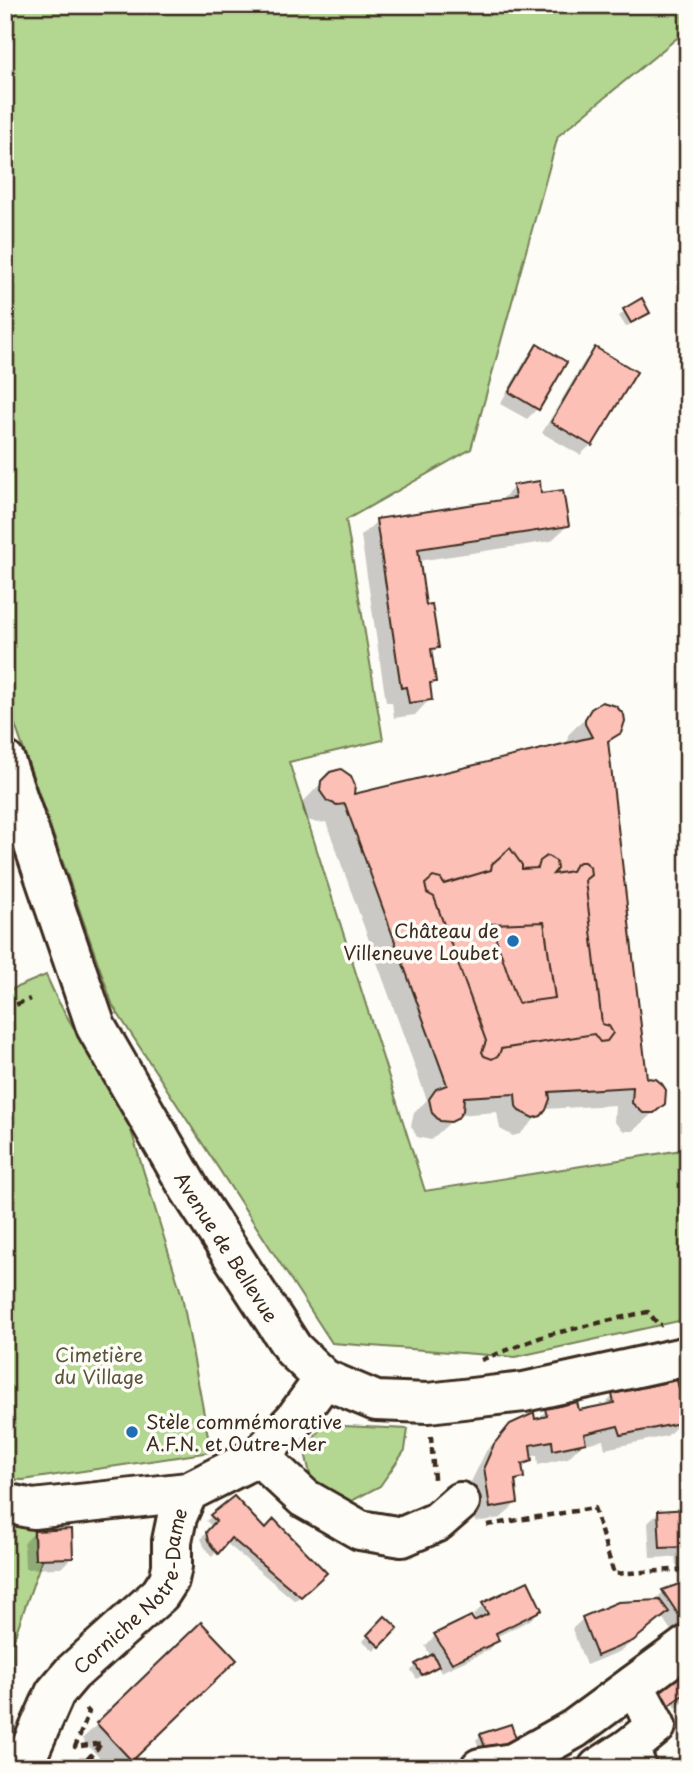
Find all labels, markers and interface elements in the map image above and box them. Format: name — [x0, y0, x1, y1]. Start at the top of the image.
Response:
place label: Château de Villeneuve Loubet — [343, 916, 499, 966]
marker: Château de Villeneuve Loubet — [505, 933, 521, 949]
street label: Avenue de Bellevue — [168, 1166, 286, 1327]
park label: Cimetière du Village — [54, 1340, 144, 1390]
place label: Stèle commémorative A.F.N. et Outre-Mer — [146, 1407, 342, 1457]
marker: Stèle commémorative A.F.N. et Outre-Mer — [124, 1424, 140, 1440]
street label: Corniche Notre-Dame — [67, 1503, 194, 1680]

